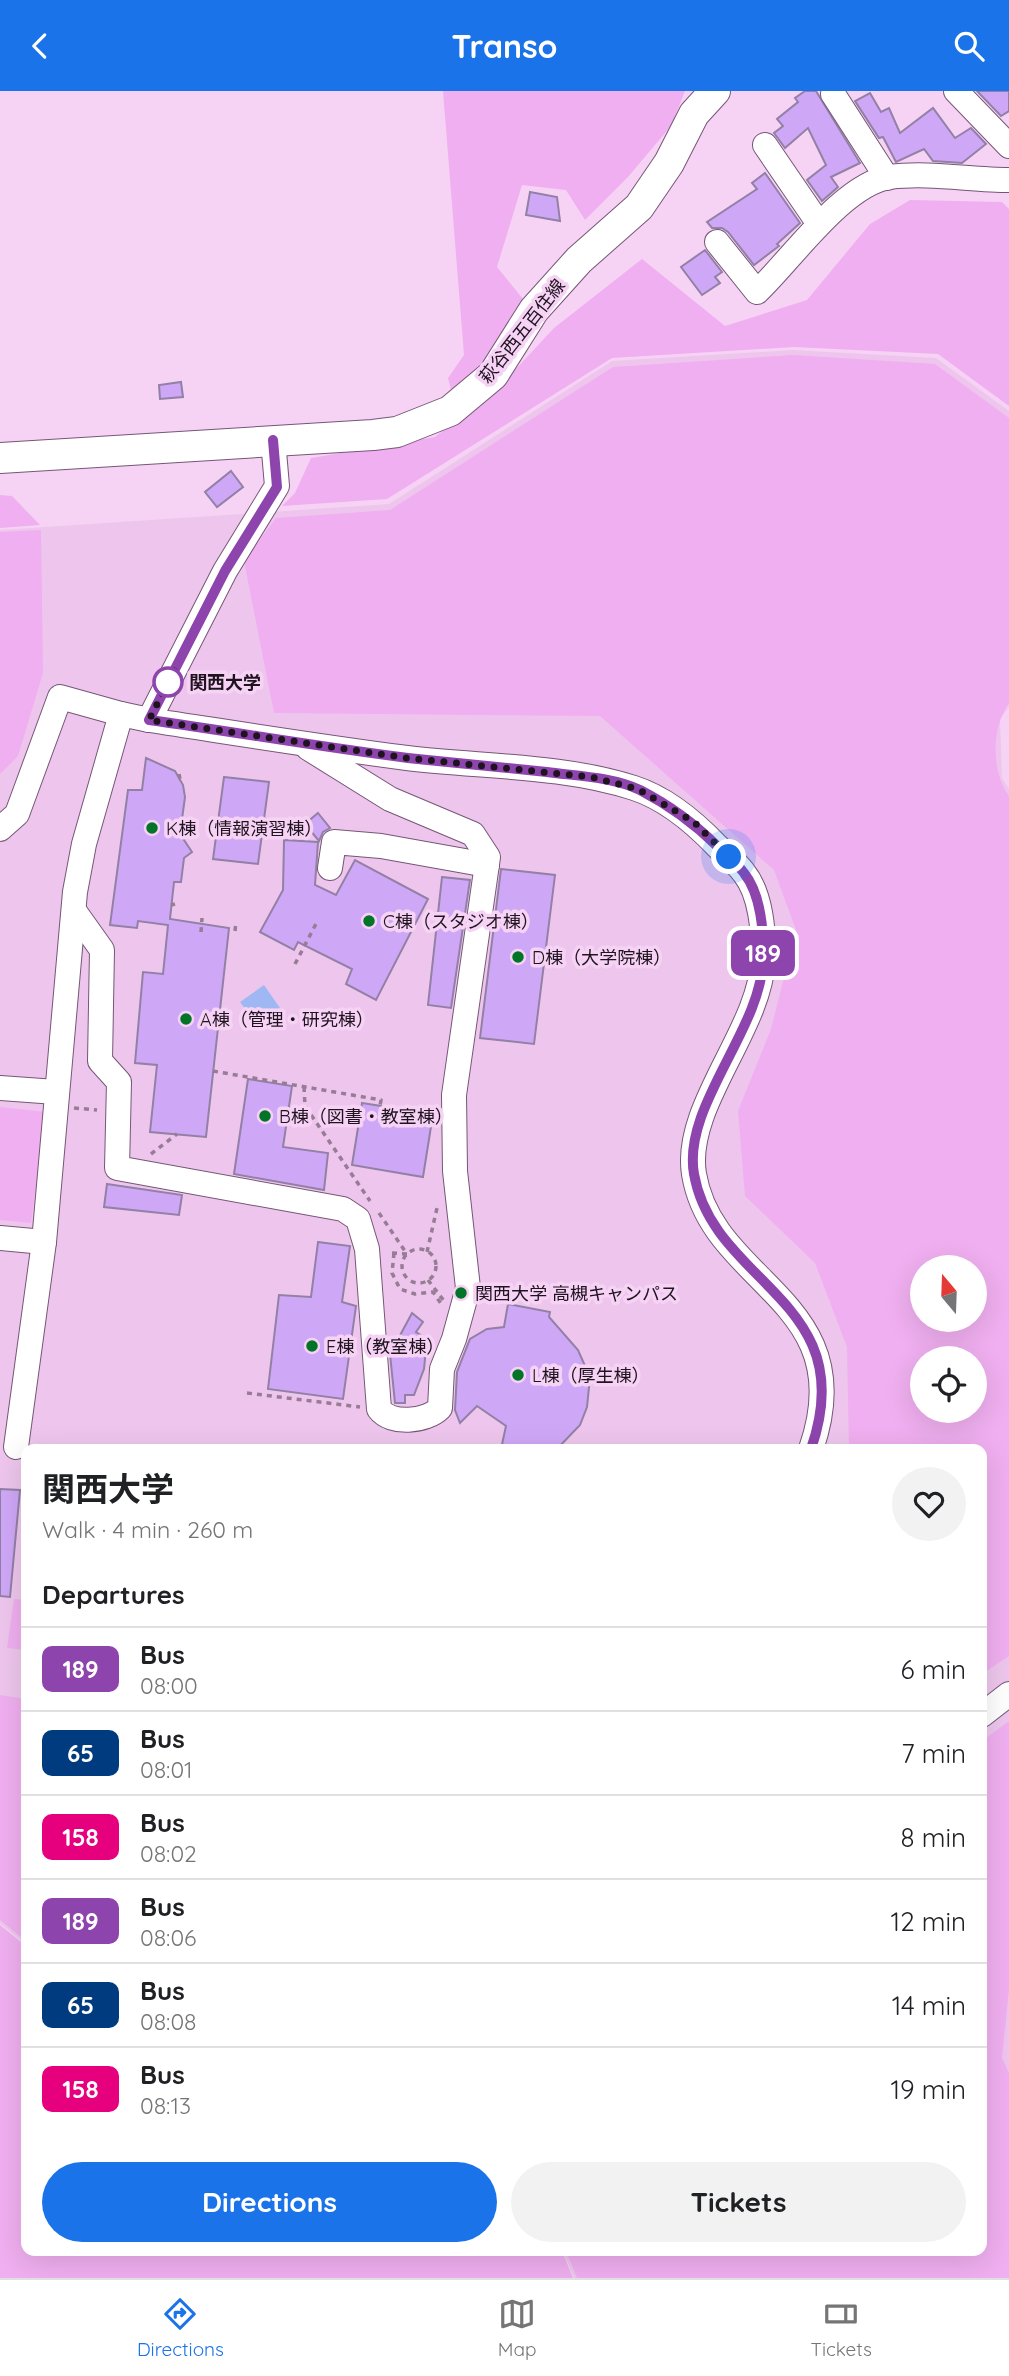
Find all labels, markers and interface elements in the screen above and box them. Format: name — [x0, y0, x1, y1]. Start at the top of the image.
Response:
text: Transo — [451, 26, 558, 66]
icon: back — [21, 27, 59, 65]
icon: search — [950, 27, 988, 65]
street label: 萩谷西五百住線 — [474, 274, 570, 388]
marker: 関西大学 — [153, 667, 183, 697]
place label: 関西大学 — [189, 671, 261, 694]
place label: K棟（情報演習棟） — [166, 817, 322, 840]
marker: K棟（情報演習棟） — [144, 820, 160, 836]
your location — [711, 839, 746, 874]
place label: C棟（スタジオ棟） — [383, 910, 539, 933]
marker: C棟（スタジオ棟） — [361, 913, 377, 929]
line badge: 189 — [723, 930, 803, 976]
text: 189 — [745, 938, 781, 968]
place label: D棟（大学院棟） — [532, 946, 671, 969]
marker: D棟（大学院棟） — [510, 949, 526, 965]
place label: A棟（管理・研究棟） — [200, 1008, 374, 1031]
marker: A棟（管理・研究棟） — [178, 1011, 194, 1027]
place label: B棟（図書・教室棟） — [279, 1105, 453, 1128]
marker: B棟（図書・教室棟） — [257, 1108, 273, 1124]
north arrow — [910, 1255, 987, 1332]
map controls — [910, 1255, 987, 1423]
place label: 関西大学 高槻キャンパス — [475, 1282, 678, 1305]
marker: 関西大学 高槻キャンパス — [453, 1285, 469, 1301]
place label: E棟（教室棟） — [326, 1335, 444, 1358]
marker: E棟（教室棟） — [304, 1338, 320, 1354]
button: locate — [910, 1346, 987, 1423]
place label: L棟（厚生棟） — [532, 1364, 650, 1387]
marker: L棟（厚生棟） — [510, 1367, 526, 1383]
button: heart — [892, 1467, 966, 1541]
text: 関西大学 — [42, 1468, 174, 1509]
text: Walk · 4 min · 260 m — [42, 1515, 253, 1544]
text: Departures — [42, 1578, 185, 1611]
text: Bus — [140, 1638, 185, 1671]
text: 6 min — [901, 1653, 966, 1686]
text: 189 — [62, 1654, 99, 1684]
text: 08:00 — [140, 1671, 198, 1700]
text: Bus — [140, 1722, 185, 1755]
text: 7 min — [901, 1737, 966, 1770]
text: 65 — [67, 1738, 94, 1768]
text: 08:01 — [140, 1755, 193, 1784]
text: Bus — [140, 1806, 185, 1839]
text: 8 min — [901, 1821, 966, 1854]
text: 158 — [62, 1822, 99, 1852]
text: 08:02 — [140, 1839, 197, 1868]
text: Bus — [140, 1890, 185, 1923]
text: 12 min — [891, 1905, 966, 1938]
text: 189 — [62, 1906, 99, 1936]
text: 08:06 — [140, 1923, 196, 1952]
text: Bus — [140, 1974, 185, 2007]
text: 14 min — [892, 1989, 966, 2022]
text: 65 — [67, 1990, 94, 2020]
text: 08:08 — [140, 2007, 197, 2036]
text: Bus — [140, 2058, 185, 2091]
text: 19 min — [890, 2073, 966, 2106]
text: 158 — [62, 2074, 99, 2104]
text: 08:13 — [140, 2091, 191, 2120]
button: Directions — [42, 2162, 497, 2242]
button: Tickets — [511, 2162, 966, 2242]
tab: Directions — [137, 2295, 224, 2361]
tab: Map — [498, 2295, 537, 2361]
tab: Tickets — [810, 2295, 872, 2361]

